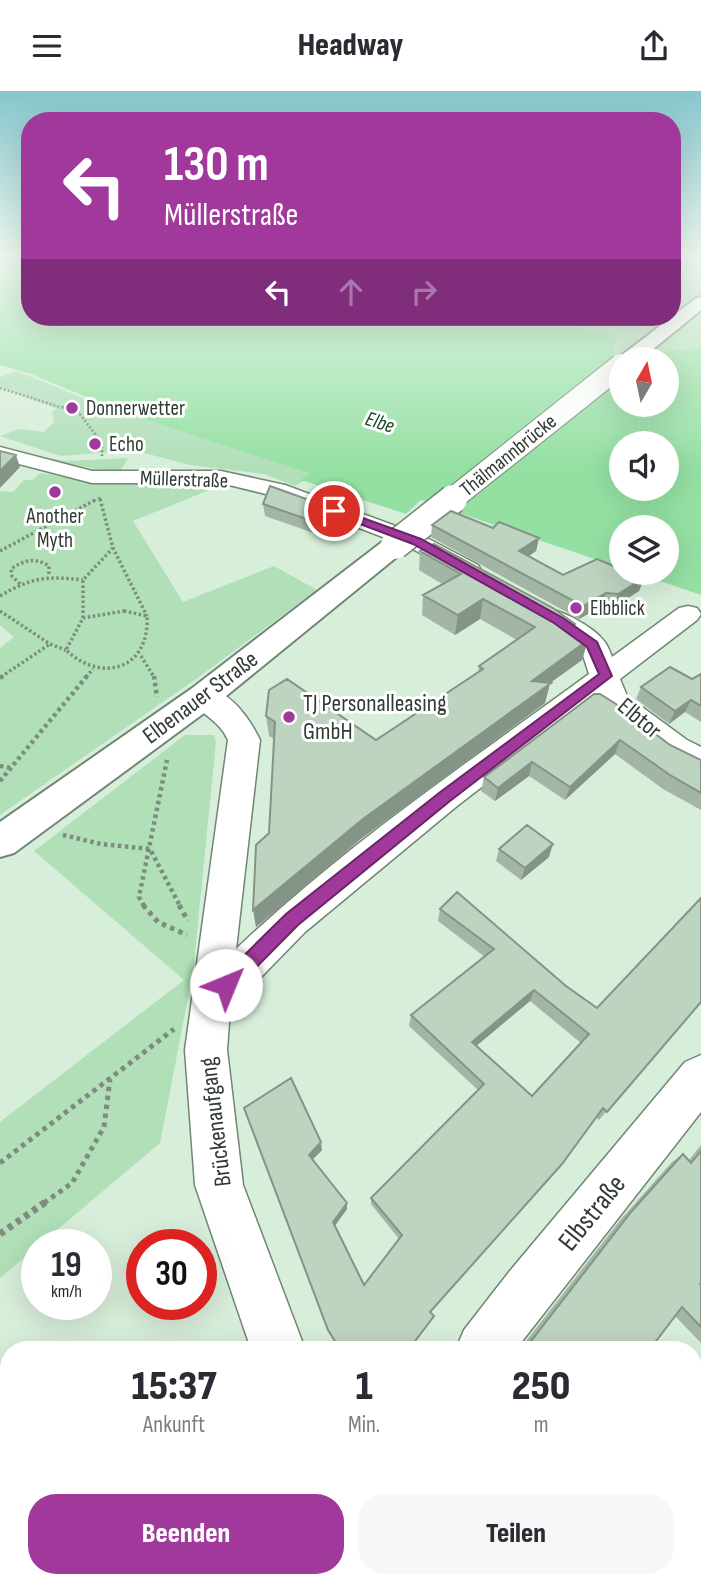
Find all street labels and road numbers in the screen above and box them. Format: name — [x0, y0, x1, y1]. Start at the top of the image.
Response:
street label: Thälmannbrücke — [455, 409, 562, 502]
street label: Müllerstraße — [139, 465, 228, 494]
street label: Elbenauer Straße — [137, 645, 264, 750]
street label: Elbtor — [612, 692, 668, 745]
street label: Brückenaufgang — [193, 1056, 238, 1188]
street label: Elbstraße — [552, 1168, 633, 1258]

